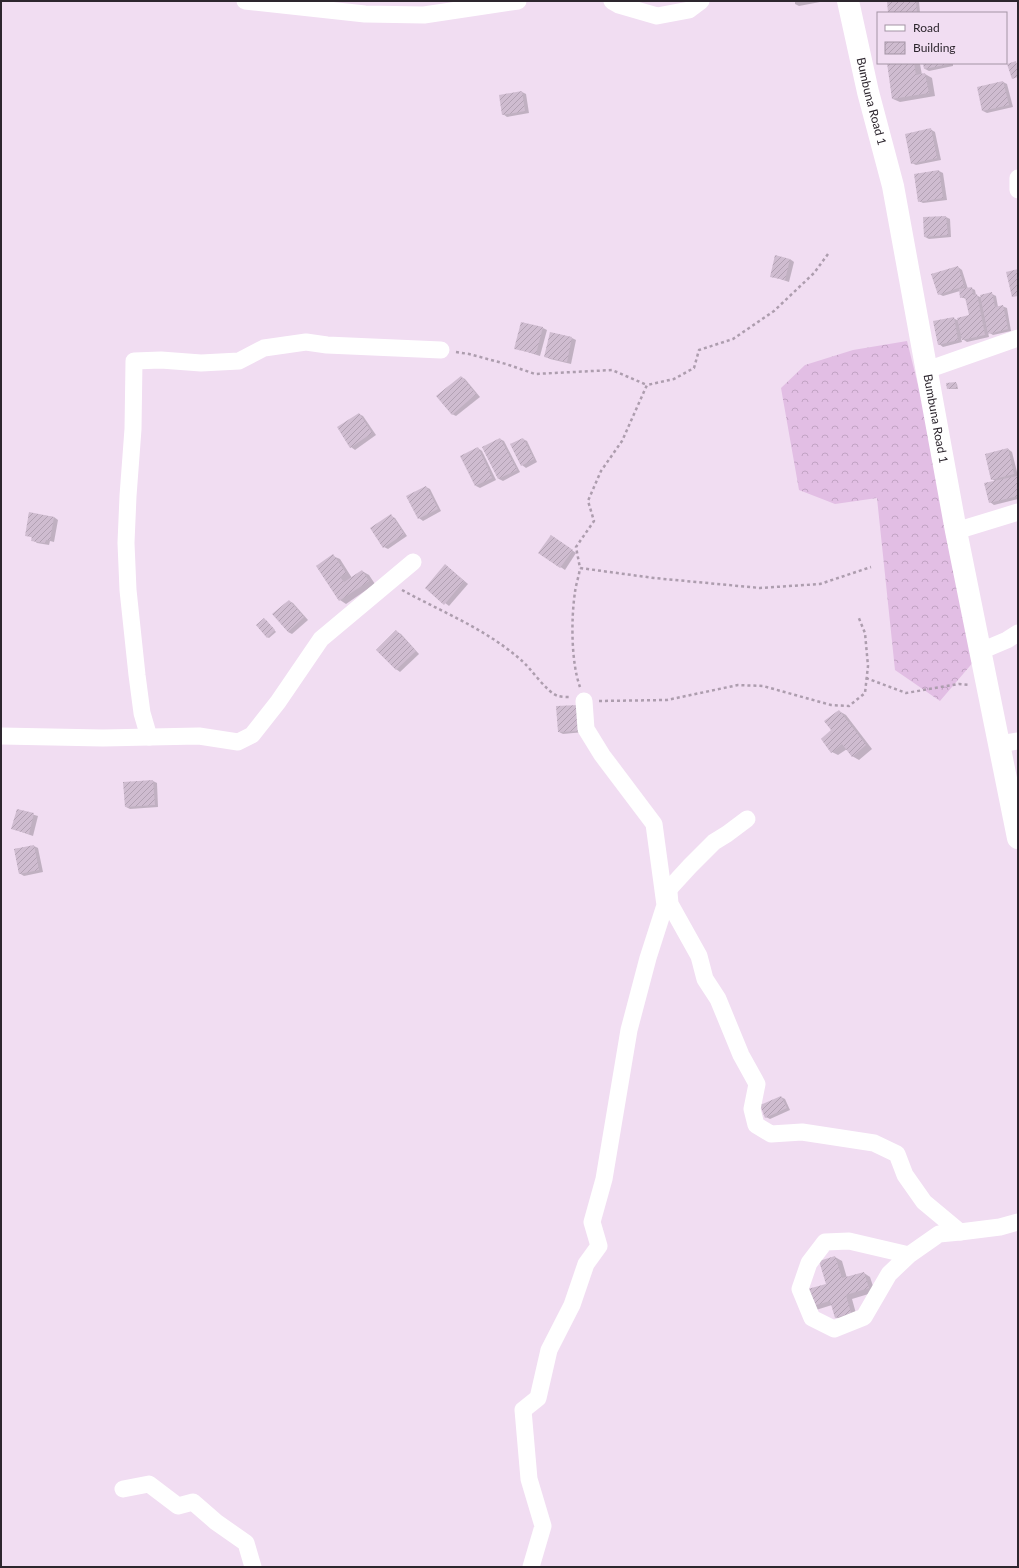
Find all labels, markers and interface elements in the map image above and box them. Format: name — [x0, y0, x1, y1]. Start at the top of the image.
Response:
legend — [877, 12, 1007, 64]
text: Road — [913, 20, 940, 35]
text: Building — [913, 40, 956, 55]
street label: Bumbuna Road 1 — [854, 56, 890, 147]
street label: Bumbuna Road 1 — [921, 373, 951, 464]

